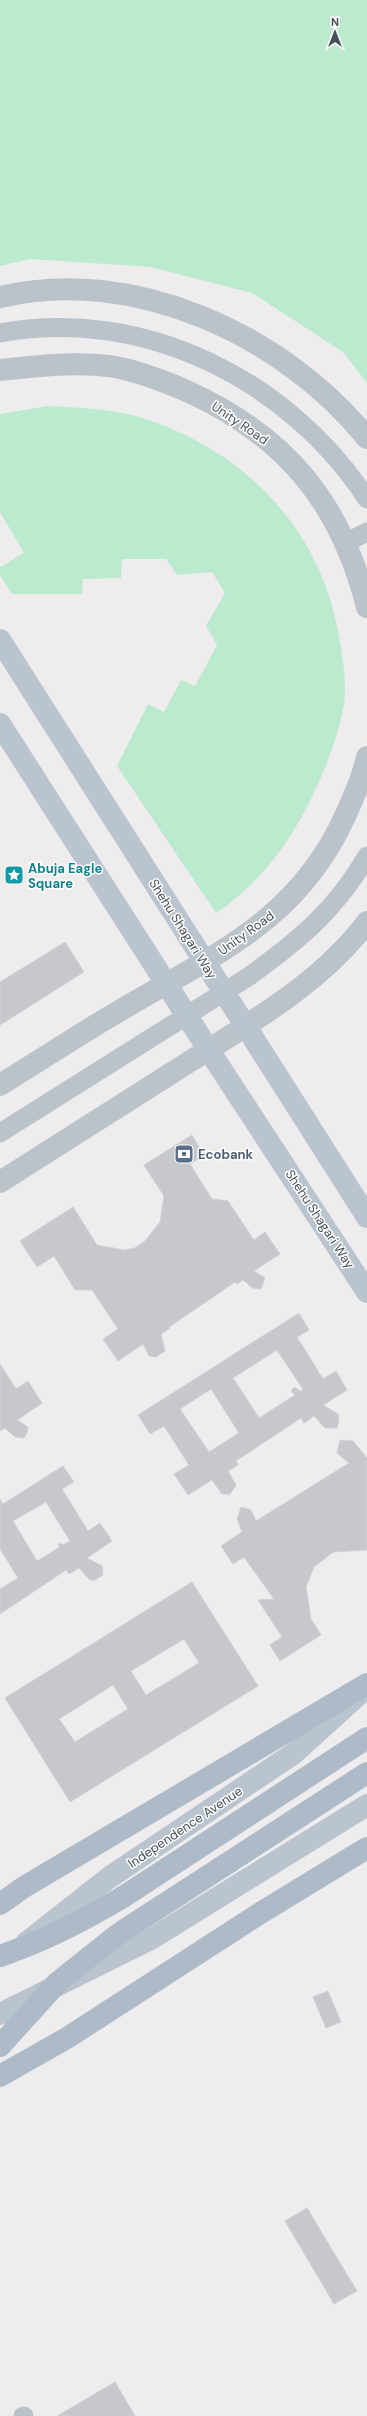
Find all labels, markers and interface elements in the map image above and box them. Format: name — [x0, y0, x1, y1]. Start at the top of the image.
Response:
north arrow — [315, 12, 355, 52]
text: N — [331, 15, 339, 29]
street label: Unity Road — [208, 398, 272, 448]
place label: Abuja Eagle Square — [28, 860, 102, 892]
place icon: Abuja Eagle Square — [3, 864, 25, 886]
street label: Shehu Shagari Way — [145, 876, 221, 982]
street label: Unity Road — [215, 907, 277, 959]
bank icon: Ecobank — [173, 1143, 195, 1165]
place label: Ecobank — [198, 1146, 254, 1163]
street label: Shehu Shagari Way — [282, 1166, 358, 1272]
street label: Independence Avenue — [125, 1782, 245, 1872]

